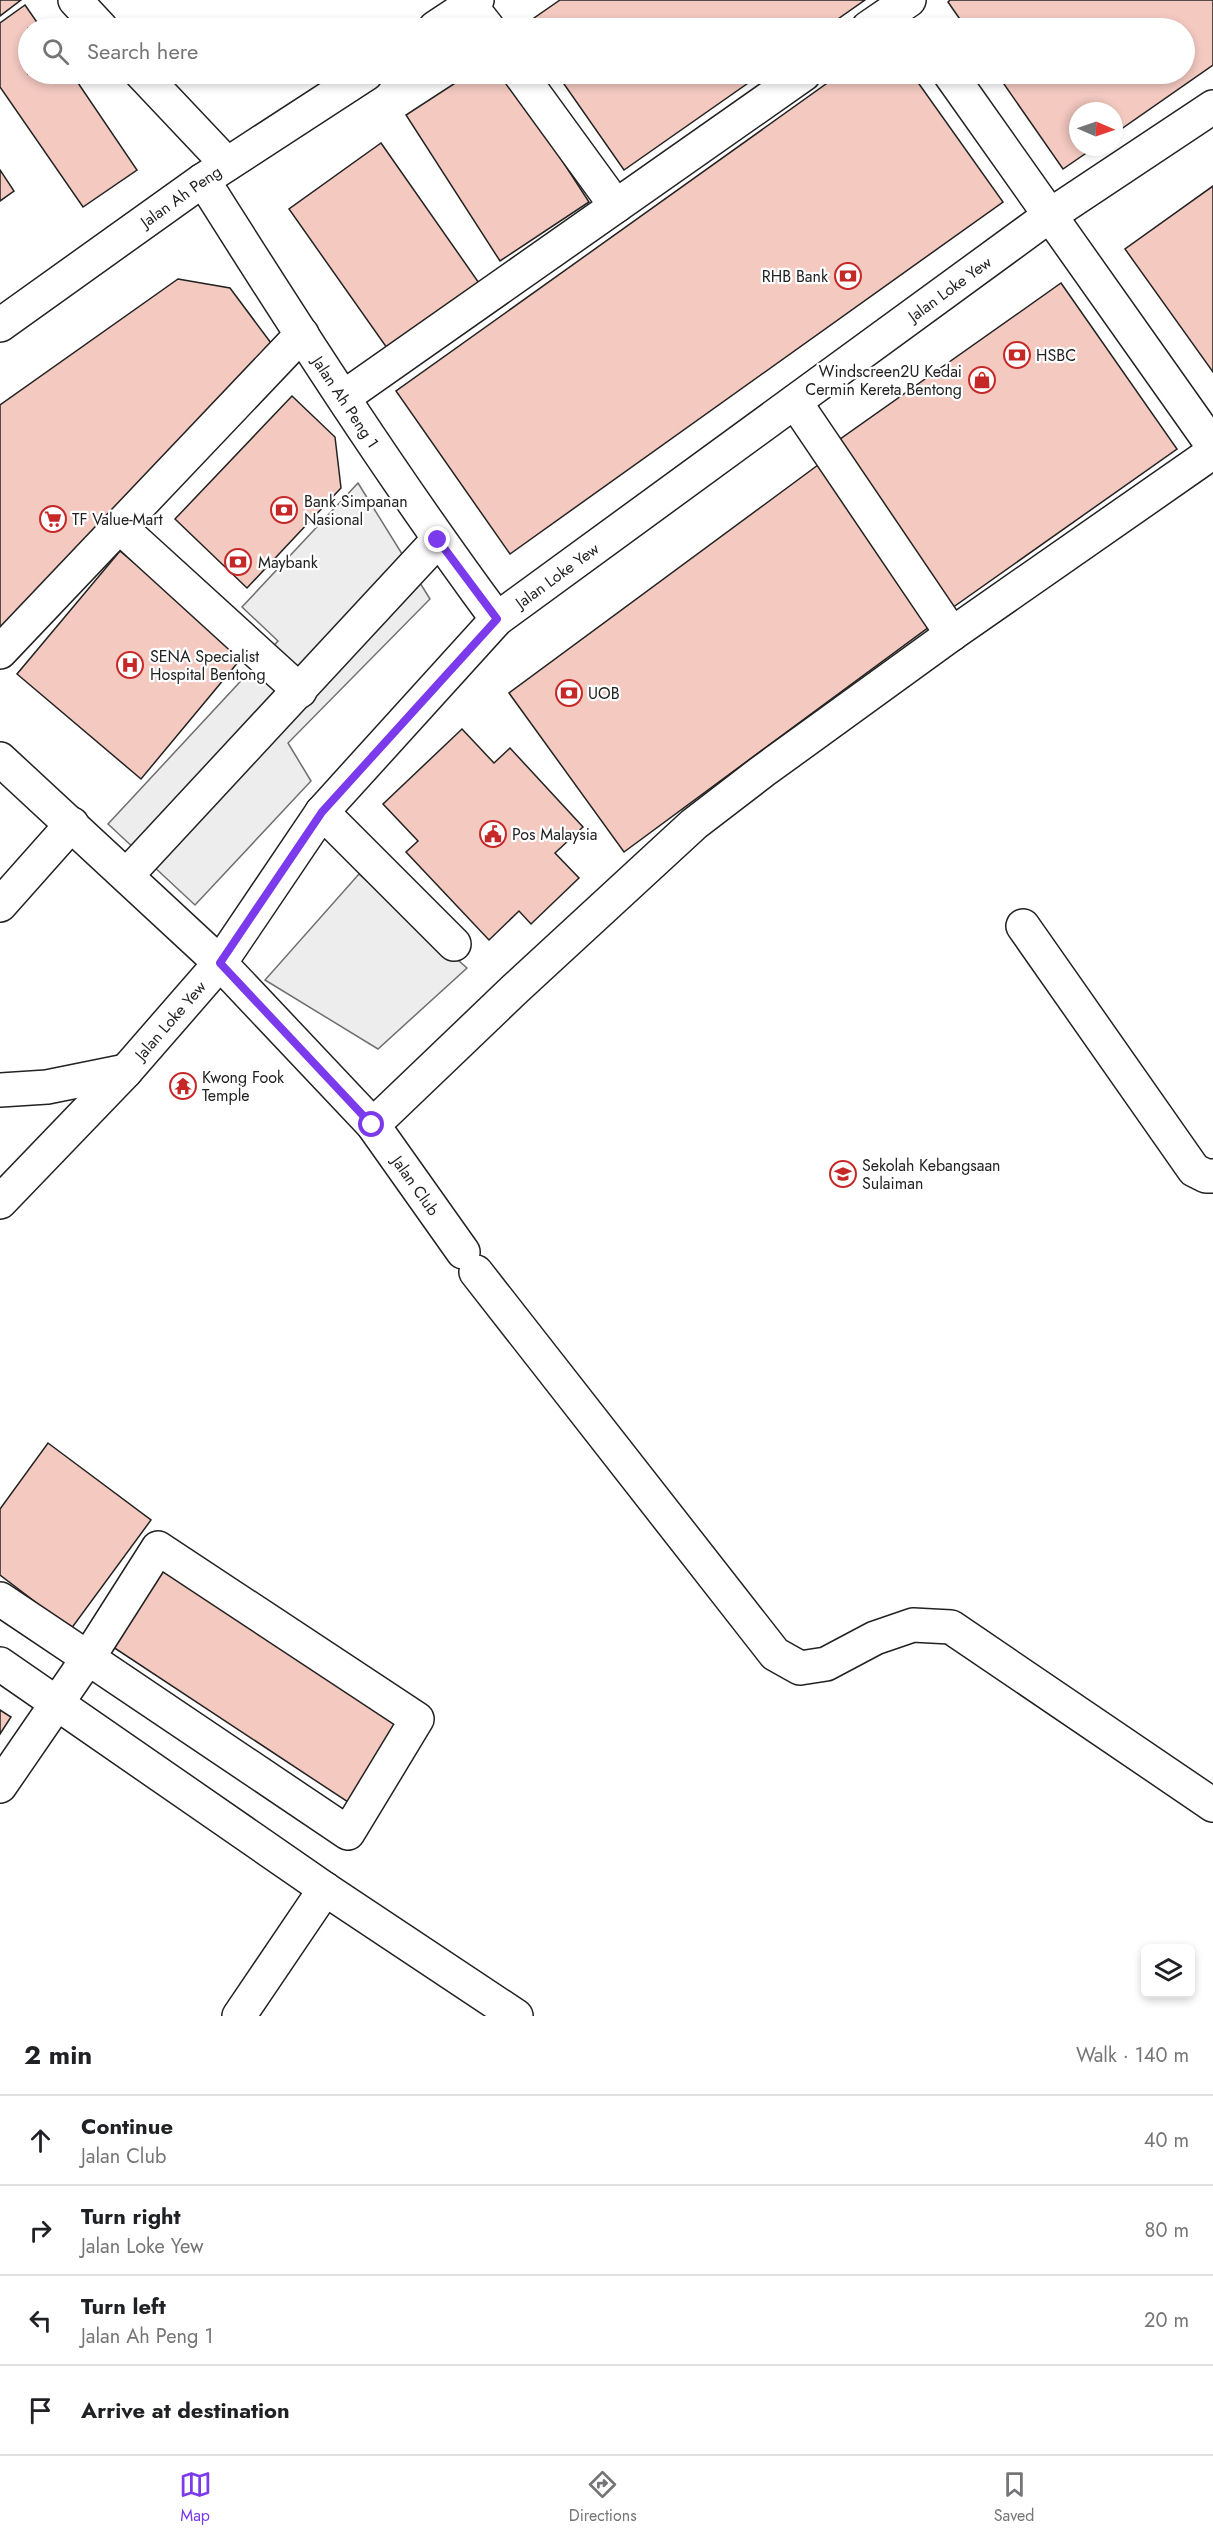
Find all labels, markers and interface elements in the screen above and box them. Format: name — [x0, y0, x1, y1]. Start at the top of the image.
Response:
search box — [18, 18, 1195, 84]
icon: search — [39, 35, 72, 68]
text: Search here — [87, 35, 198, 67]
north arrow — [1069, 102, 1123, 156]
street label: Jalan Ah Peng — [134, 160, 226, 234]
street label: Jalan Loke Yew — [902, 251, 996, 328]
bank icon: RHB Bank — [833, 261, 863, 291]
place label: RHB Bank — [762, 265, 829, 288]
bank icon: HSBC — [1002, 340, 1032, 370]
place label: HSBC — [1036, 344, 1076, 367]
street label: Jalan Ah Peng 1 — [306, 350, 384, 453]
place label: Windscreen2U Kedai Cermin Kereta Bentong — [805, 360, 962, 401]
shop icon: Windscreen2U Kedai Cermin Kereta Bentong — [967, 365, 997, 395]
place label: Bank Simpanan Nasional — [304, 490, 408, 531]
bank icon: Bank Simpanan Nasional — [269, 495, 299, 525]
supermarket icon: TF Value-Mart — [38, 504, 68, 534]
place label: TF Value-Mart — [72, 508, 163, 531]
route end — [424, 526, 450, 552]
street label: Jalan Loke Yew — [509, 537, 604, 615]
bank icon: Maybank — [223, 547, 253, 577]
place label: Maybank — [258, 551, 319, 574]
place label: SENA Specialist Hospital Bentong — [150, 645, 266, 686]
hospital icon: SENA Specialist Hospital Bentong — [115, 650, 145, 680]
bank icon: UOB — [554, 678, 584, 708]
place label: UOB — [588, 682, 620, 705]
public building icon: Pos Malaysia — [478, 819, 508, 849]
place label: Pos Malaysia — [512, 823, 598, 846]
street label: Jalan Loke Yew — [128, 976, 212, 1067]
place label: Kwong Fook Temple — [202, 1066, 285, 1107]
temple icon: Kwong Fook Temple — [168, 1071, 198, 1101]
route start — [358, 1111, 384, 1137]
street label: Jalan Club — [385, 1150, 445, 1220]
place label: Sekolah Kebangsaan Sulaiman — [862, 1154, 1001, 1195]
school or university icon: Sekolah Kebangsaan Sulaiman — [828, 1159, 858, 1189]
map controls — [1141, 1944, 1195, 1998]
button: layers — [1141, 1944, 1195, 1998]
text: 2 min — [24, 2036, 92, 2074]
text: Walk · 140 m — [1076, 2041, 1189, 2070]
text: Continue — [81, 2110, 173, 2142]
icon: ahead — [24, 2124, 57, 2157]
text: 40 m — [1144, 2126, 1189, 2155]
text: Jalan Club — [81, 2142, 166, 2171]
text: Turn right — [81, 2200, 181, 2232]
icon: right — [24, 2214, 57, 2247]
text: 80 m — [1144, 2216, 1189, 2245]
text: Jalan Loke Yew — [81, 2232, 204, 2261]
text: Turn left — [81, 2290, 166, 2322]
icon: left — [24, 2304, 57, 2337]
text: 20 m — [1144, 2306, 1189, 2335]
text: Jalan Ah Peng 1 — [81, 2322, 213, 2351]
icon: arrive — [24, 2394, 57, 2427]
text: Arrive at destination — [81, 2394, 290, 2426]
tab: Map — [179, 2468, 212, 2527]
tab: Directions — [569, 2468, 637, 2527]
tab: Saved — [994, 2468, 1034, 2527]

